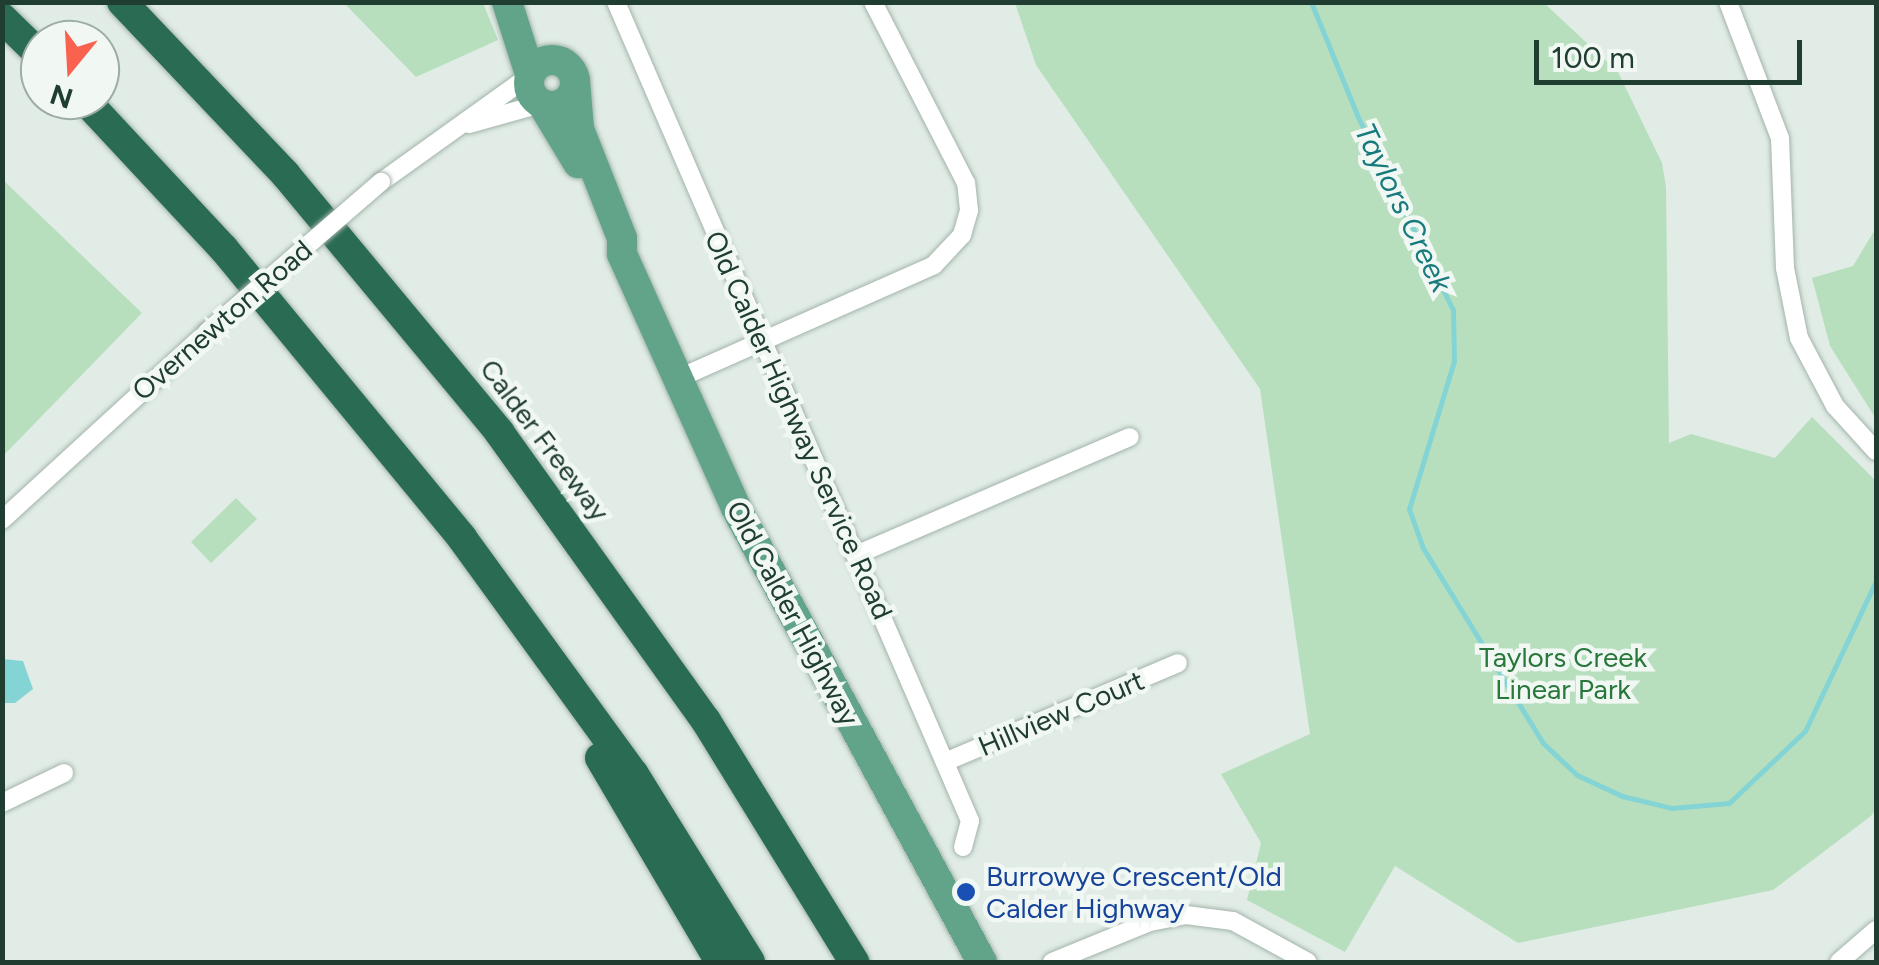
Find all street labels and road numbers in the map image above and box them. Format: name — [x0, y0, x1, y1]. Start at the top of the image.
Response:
street label: Old Calder Highway Service Road — [698, 226, 900, 624]
street label: Overnewton Road — [125, 233, 319, 407]
street label: Calder Freeway — [473, 353, 617, 527]
street label: Old Calder Highway — [720, 495, 866, 731]
street label: Hillview Court — [973, 663, 1149, 763]

